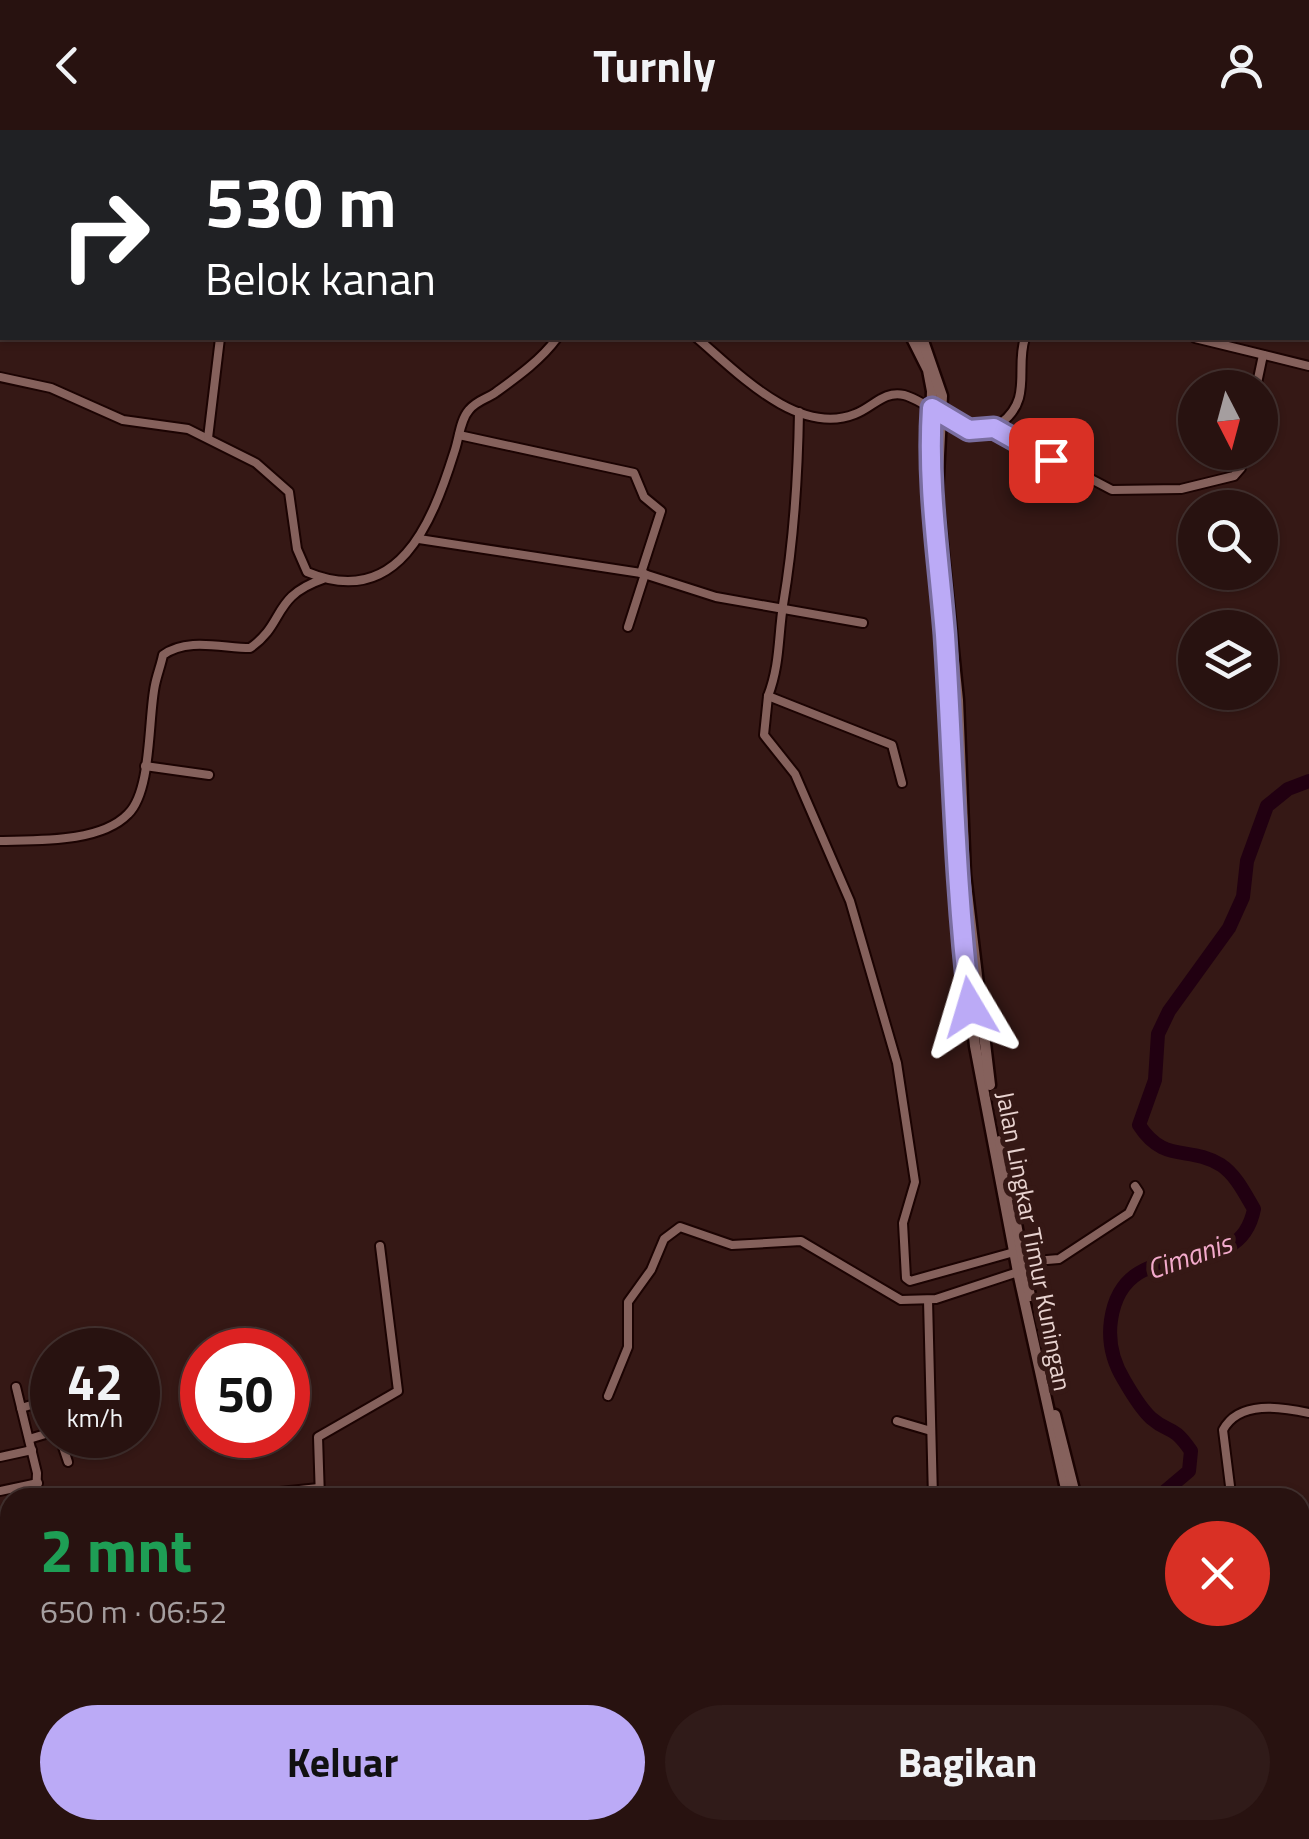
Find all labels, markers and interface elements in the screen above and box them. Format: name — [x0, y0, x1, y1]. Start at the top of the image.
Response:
text: Turnly — [593, 31, 716, 99]
icon: back — [40, 38, 95, 93]
icon: person — [1214, 38, 1269, 93]
text: 530 m — [205, 148, 397, 254]
icon: right — [40, 170, 170, 300]
text: Belok kanan — [205, 244, 436, 312]
north arrow — [1178, 370, 1278, 470]
map controls — [1178, 370, 1278, 710]
pin — [1009, 418, 1094, 503]
icon: arrive — [1024, 433, 1079, 488]
button: search — [1178, 490, 1278, 590]
button: layers — [1178, 610, 1278, 710]
position arrow — [918, 955, 1022, 1059]
street label: Jalan Lingkar Timur Kuningan — [986, 1088, 1082, 1394]
water label: Cimanis — [1141, 1220, 1239, 1290]
speed limit sign: 50 — [180, 1328, 310, 1458]
text: 42 — [67, 1343, 123, 1419]
text: km/h — [67, 1399, 123, 1437]
text: 2 mnt — [40, 1504, 192, 1595]
button: close — [1165, 1521, 1270, 1626]
text: 650 m · 06:52 — [40, 1587, 227, 1635]
button: Keluar — [40, 1705, 645, 1820]
button: Bagikan — [665, 1705, 1270, 1820]

